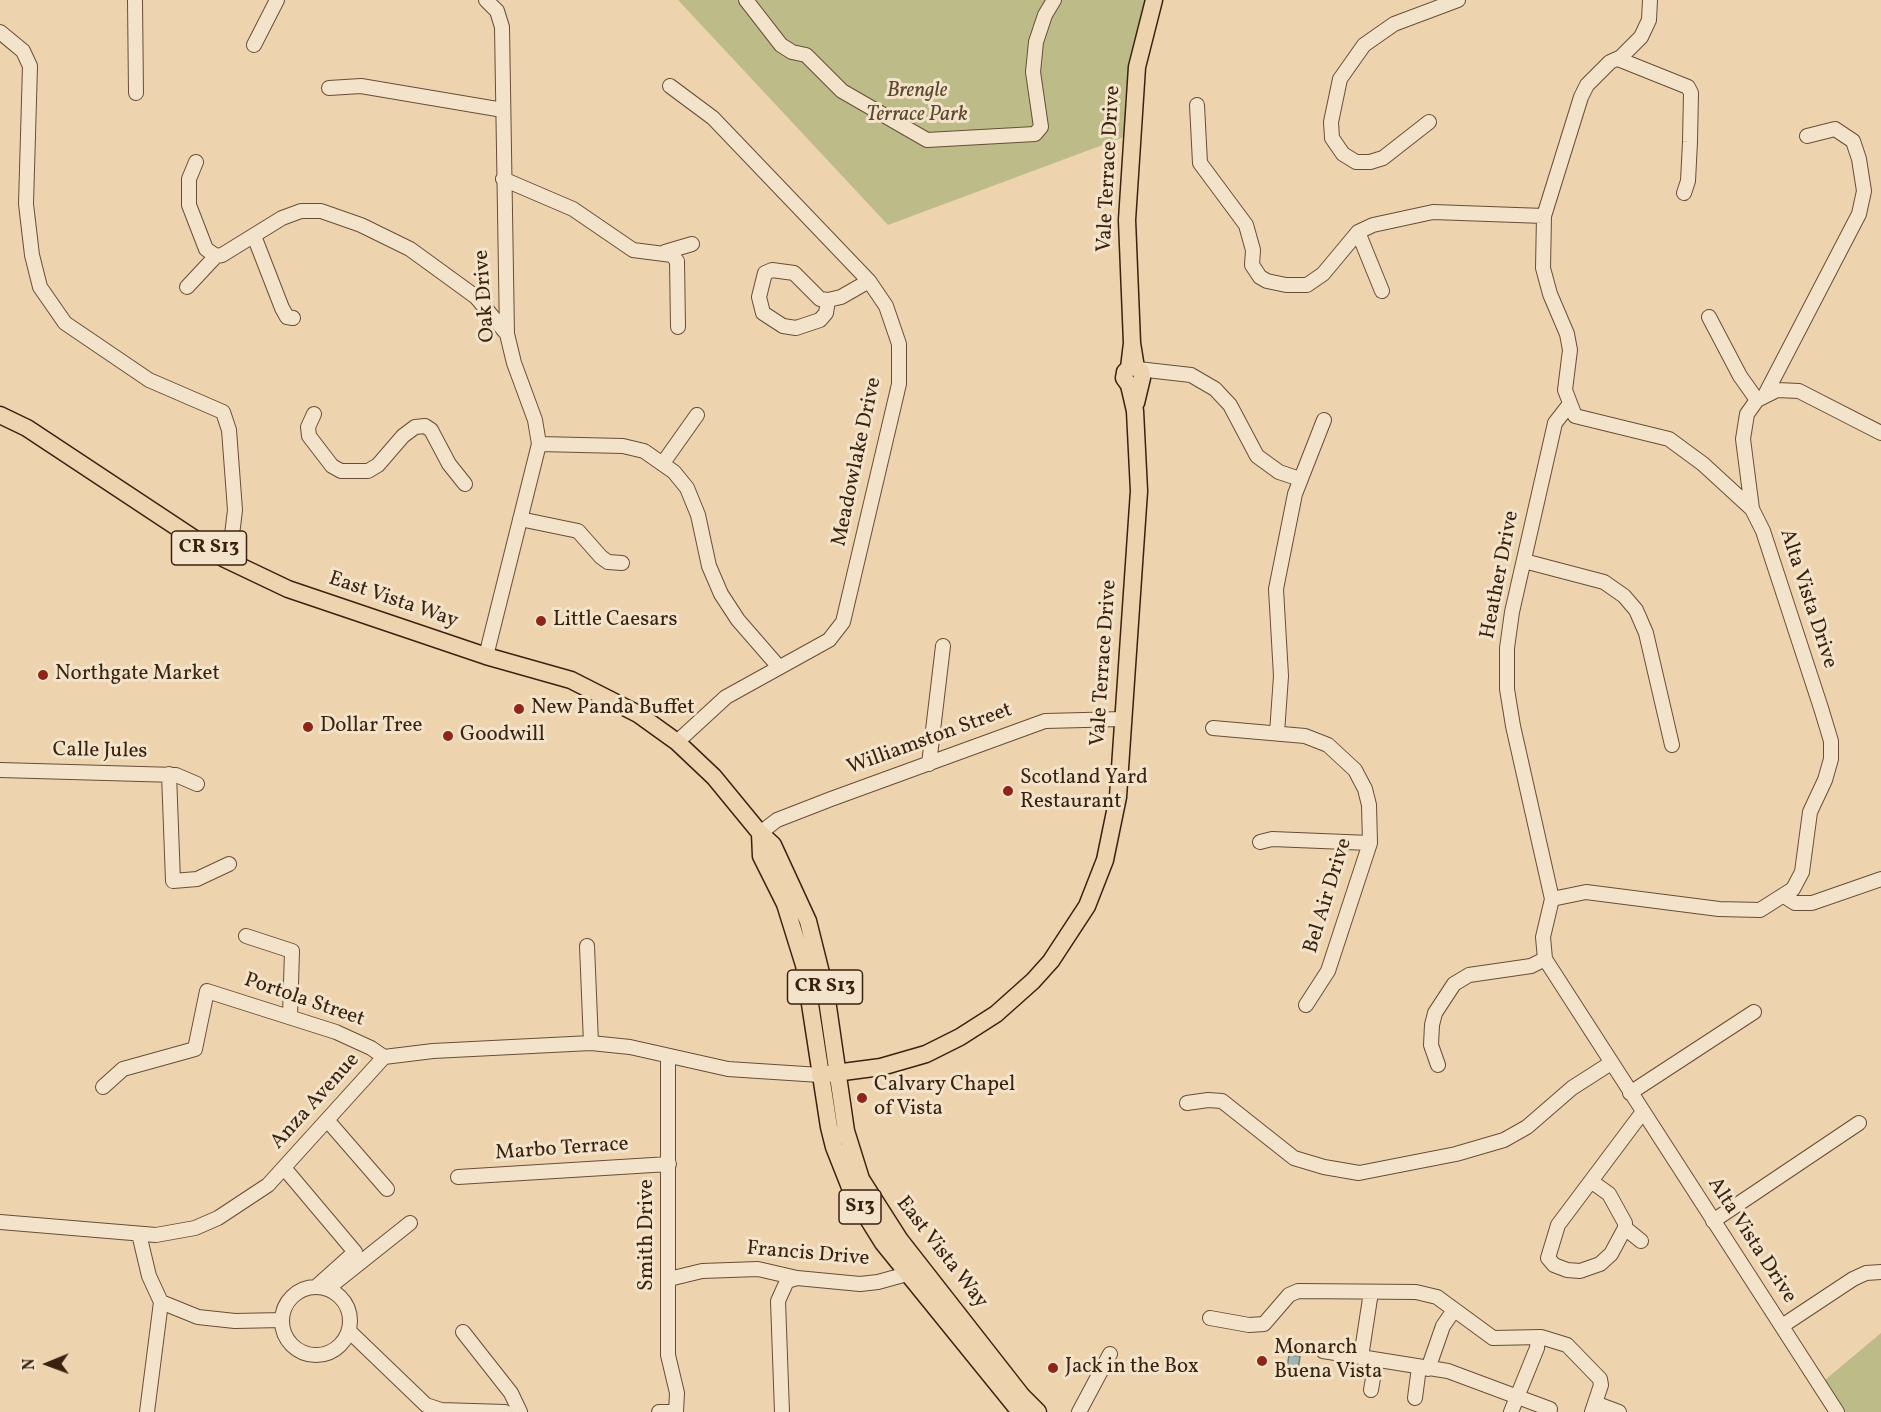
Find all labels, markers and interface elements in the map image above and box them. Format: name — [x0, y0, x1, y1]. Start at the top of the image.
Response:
park label: Brengle Terrace Park — [866, 79, 968, 129]
street label: Vale Terrace Drive — [1093, 85, 1127, 253]
street label: Oak Drive — [470, 249, 502, 343]
street label: Meadowlake Drive — [828, 375, 888, 549]
street label: Heather Drive — [1476, 509, 1526, 641]
street label: Alta Vista Drive — [1773, 526, 1841, 672]
road number: CR S13 — [172, 531, 246, 565]
street label: East Vista Way — [325, 567, 461, 635]
street label: Vale Terrace Drive — [1087, 579, 1123, 747]
place label: Little Caesars — [553, 608, 677, 634]
marker: Little Caesars — [534, 614, 548, 628]
place label: Northgate Market — [55, 662, 220, 688]
marker: Northgate Market — [36, 668, 50, 682]
place label: New Panda Buffet — [531, 696, 695, 722]
street label: Williamston Street — [844, 698, 1016, 782]
marker: New Panda Buffet — [512, 702, 526, 716]
place label: Dollar Tree — [320, 714, 422, 740]
marker: Dollar Tree — [301, 720, 315, 734]
place label: Goodwill — [460, 723, 545, 749]
marker: Goodwill — [441, 729, 455, 743]
street label: Calle Jules — [52, 739, 148, 765]
place label: Scotland Yard Restaurant — [1020, 766, 1148, 816]
marker: Scotland Yard Restaurant — [1001, 784, 1015, 798]
street label: Bel Air Drive — [1300, 835, 1358, 957]
street label: Portola Street — [240, 969, 368, 1033]
road number: CR S13 — [788, 970, 862, 1004]
street label: Anza Avenue — [266, 1049, 366, 1155]
place label: Calvary Chapel of Vista — [874, 1073, 1015, 1123]
marker: Calvary Chapel of Vista — [855, 1091, 869, 1105]
street label: Marbo Terrace — [494, 1133, 630, 1167]
street label: Alta Vista Drive — [1701, 1173, 1801, 1309]
street label: Smith Drive — [635, 1179, 661, 1291]
road number: S13 — [839, 1190, 881, 1224]
street label: East Vista Way — [889, 1192, 993, 1314]
street label: Francis Drive — [746, 1237, 870, 1273]
north arrow — [18, 1334, 78, 1394]
place label: Monarch Buena Vista — [1274, 1336, 1383, 1386]
marker: Monarch Buena Vista — [1255, 1354, 1269, 1368]
place label: Jack in the Box — [1065, 1355, 1199, 1381]
text: N — [19, 1358, 41, 1370]
marker: Jack in the Box — [1046, 1361, 1060, 1375]

